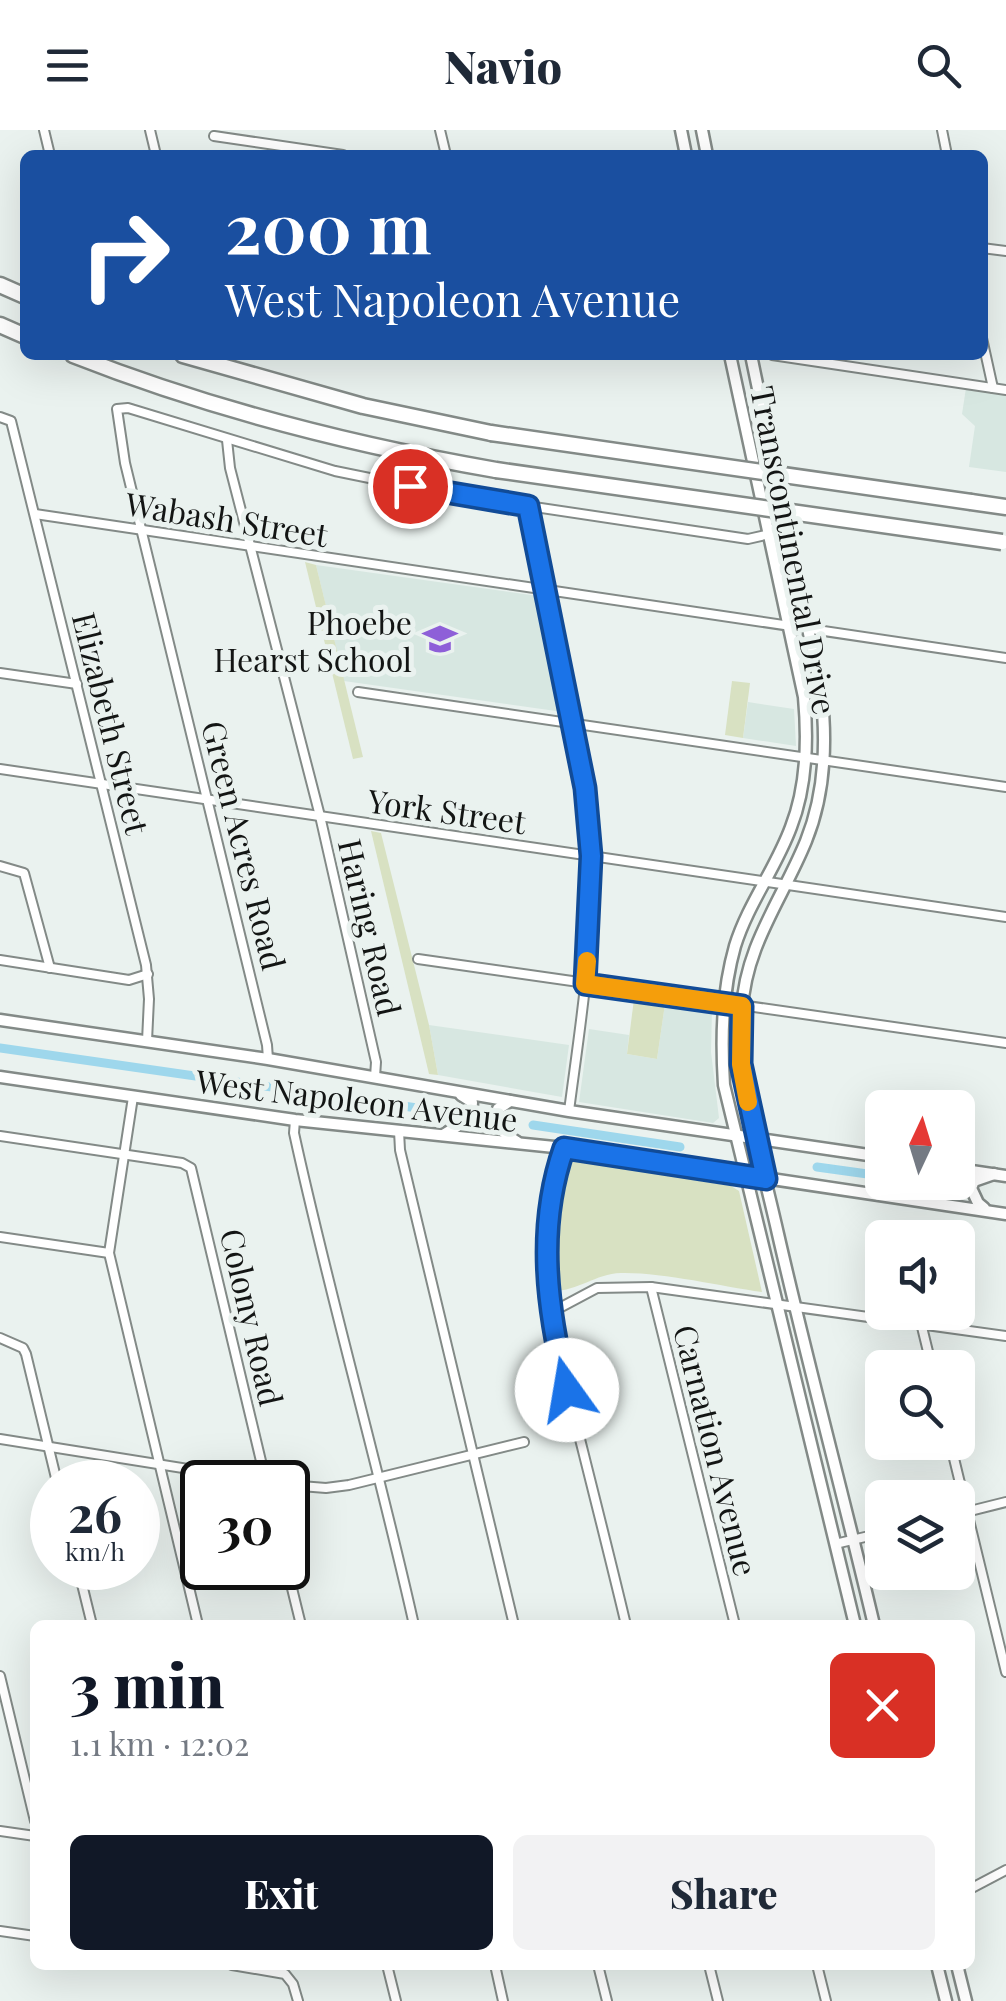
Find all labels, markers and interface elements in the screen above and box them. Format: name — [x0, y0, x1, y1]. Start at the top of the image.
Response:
text: Navio — [444, 35, 562, 95]
icon: menu — [40, 38, 95, 93]
icon: search — [911, 38, 966, 93]
text: 200 m — [225, 178, 432, 272]
icon: right — [60, 190, 190, 320]
text: West Napoleon Avenue — [225, 268, 680, 328]
street label: Transcontinental Drive — [742, 382, 848, 718]
pin — [368, 444, 453, 529]
icon: arrive — [383, 459, 438, 514]
street label: Wabash Street — [122, 481, 332, 555]
place label: Phoebe Hearst School — [213, 600, 412, 680]
street label: Elizabeth Street — [64, 607, 161, 839]
school or university icon: Phoebe Hearst School — [421, 620, 459, 658]
street label: Green Acres Road — [193, 716, 297, 974]
street label: York Street — [364, 778, 529, 842]
street label: Haring Road — [330, 834, 412, 1020]
street label: West Napoleon Avenue — [193, 1058, 520, 1140]
north arrow — [865, 1090, 975, 1200]
map controls — [865, 1090, 975, 1590]
button: sound — [865, 1220, 975, 1330]
street label: Colony Road — [212, 1224, 294, 1410]
street label: Carnation Avenue — [665, 1320, 769, 1580]
position arrow — [515, 1338, 619, 1442]
button: search — [865, 1350, 975, 1460]
speed limit sign: 30 — [180, 1460, 310, 1590]
text: 26 — [68, 1479, 122, 1546]
button: layers — [865, 1480, 975, 1590]
text: km/h — [65, 1534, 125, 1567]
text: 3 min — [70, 1643, 224, 1723]
button: close — [830, 1653, 935, 1758]
text: 1.1 km · 12:02 — [70, 1721, 249, 1764]
button: Exit — [70, 1835, 493, 1950]
button: Share — [513, 1835, 935, 1950]

